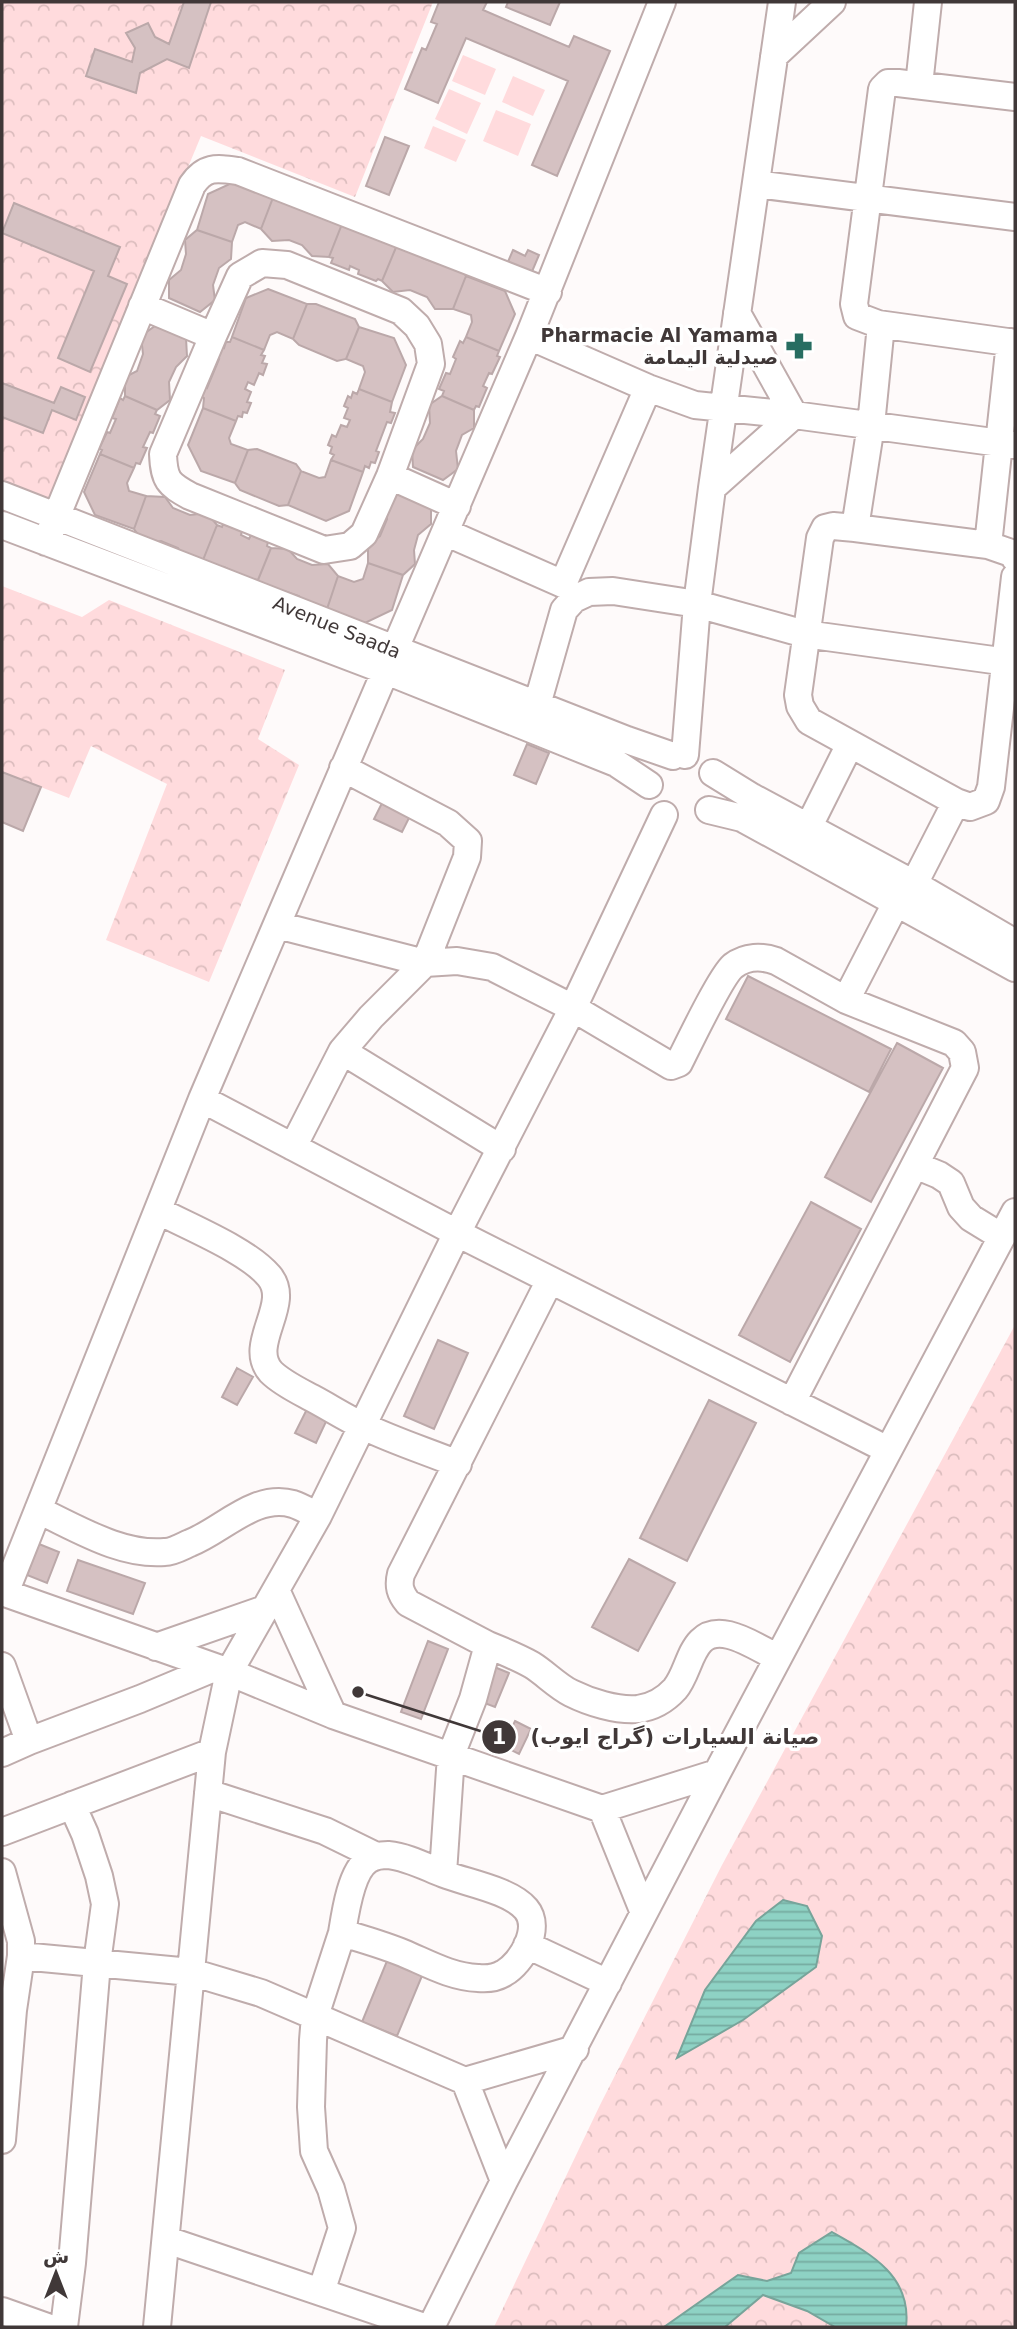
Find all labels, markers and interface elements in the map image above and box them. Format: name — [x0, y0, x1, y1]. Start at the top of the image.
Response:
place label: Pharmacie Al Yamama صيدلية اليمامة — [541, 324, 778, 368]
pharmacy icon: Pharmacie Al Yamama صيدلية اليمامة — [784, 331, 814, 361]
street label: Avenue Saada — [270, 591, 404, 663]
callout: صيانة السيارات (گراج ايوب) — [482, 1716, 834, 1758]
text: صيانة السيارات (گراج ايوب) — [531, 1724, 819, 1750]
text: 1 — [492, 1725, 506, 1749]
north arrow — [21, 2238, 91, 2308]
text: ش — [43, 2245, 69, 2268]

